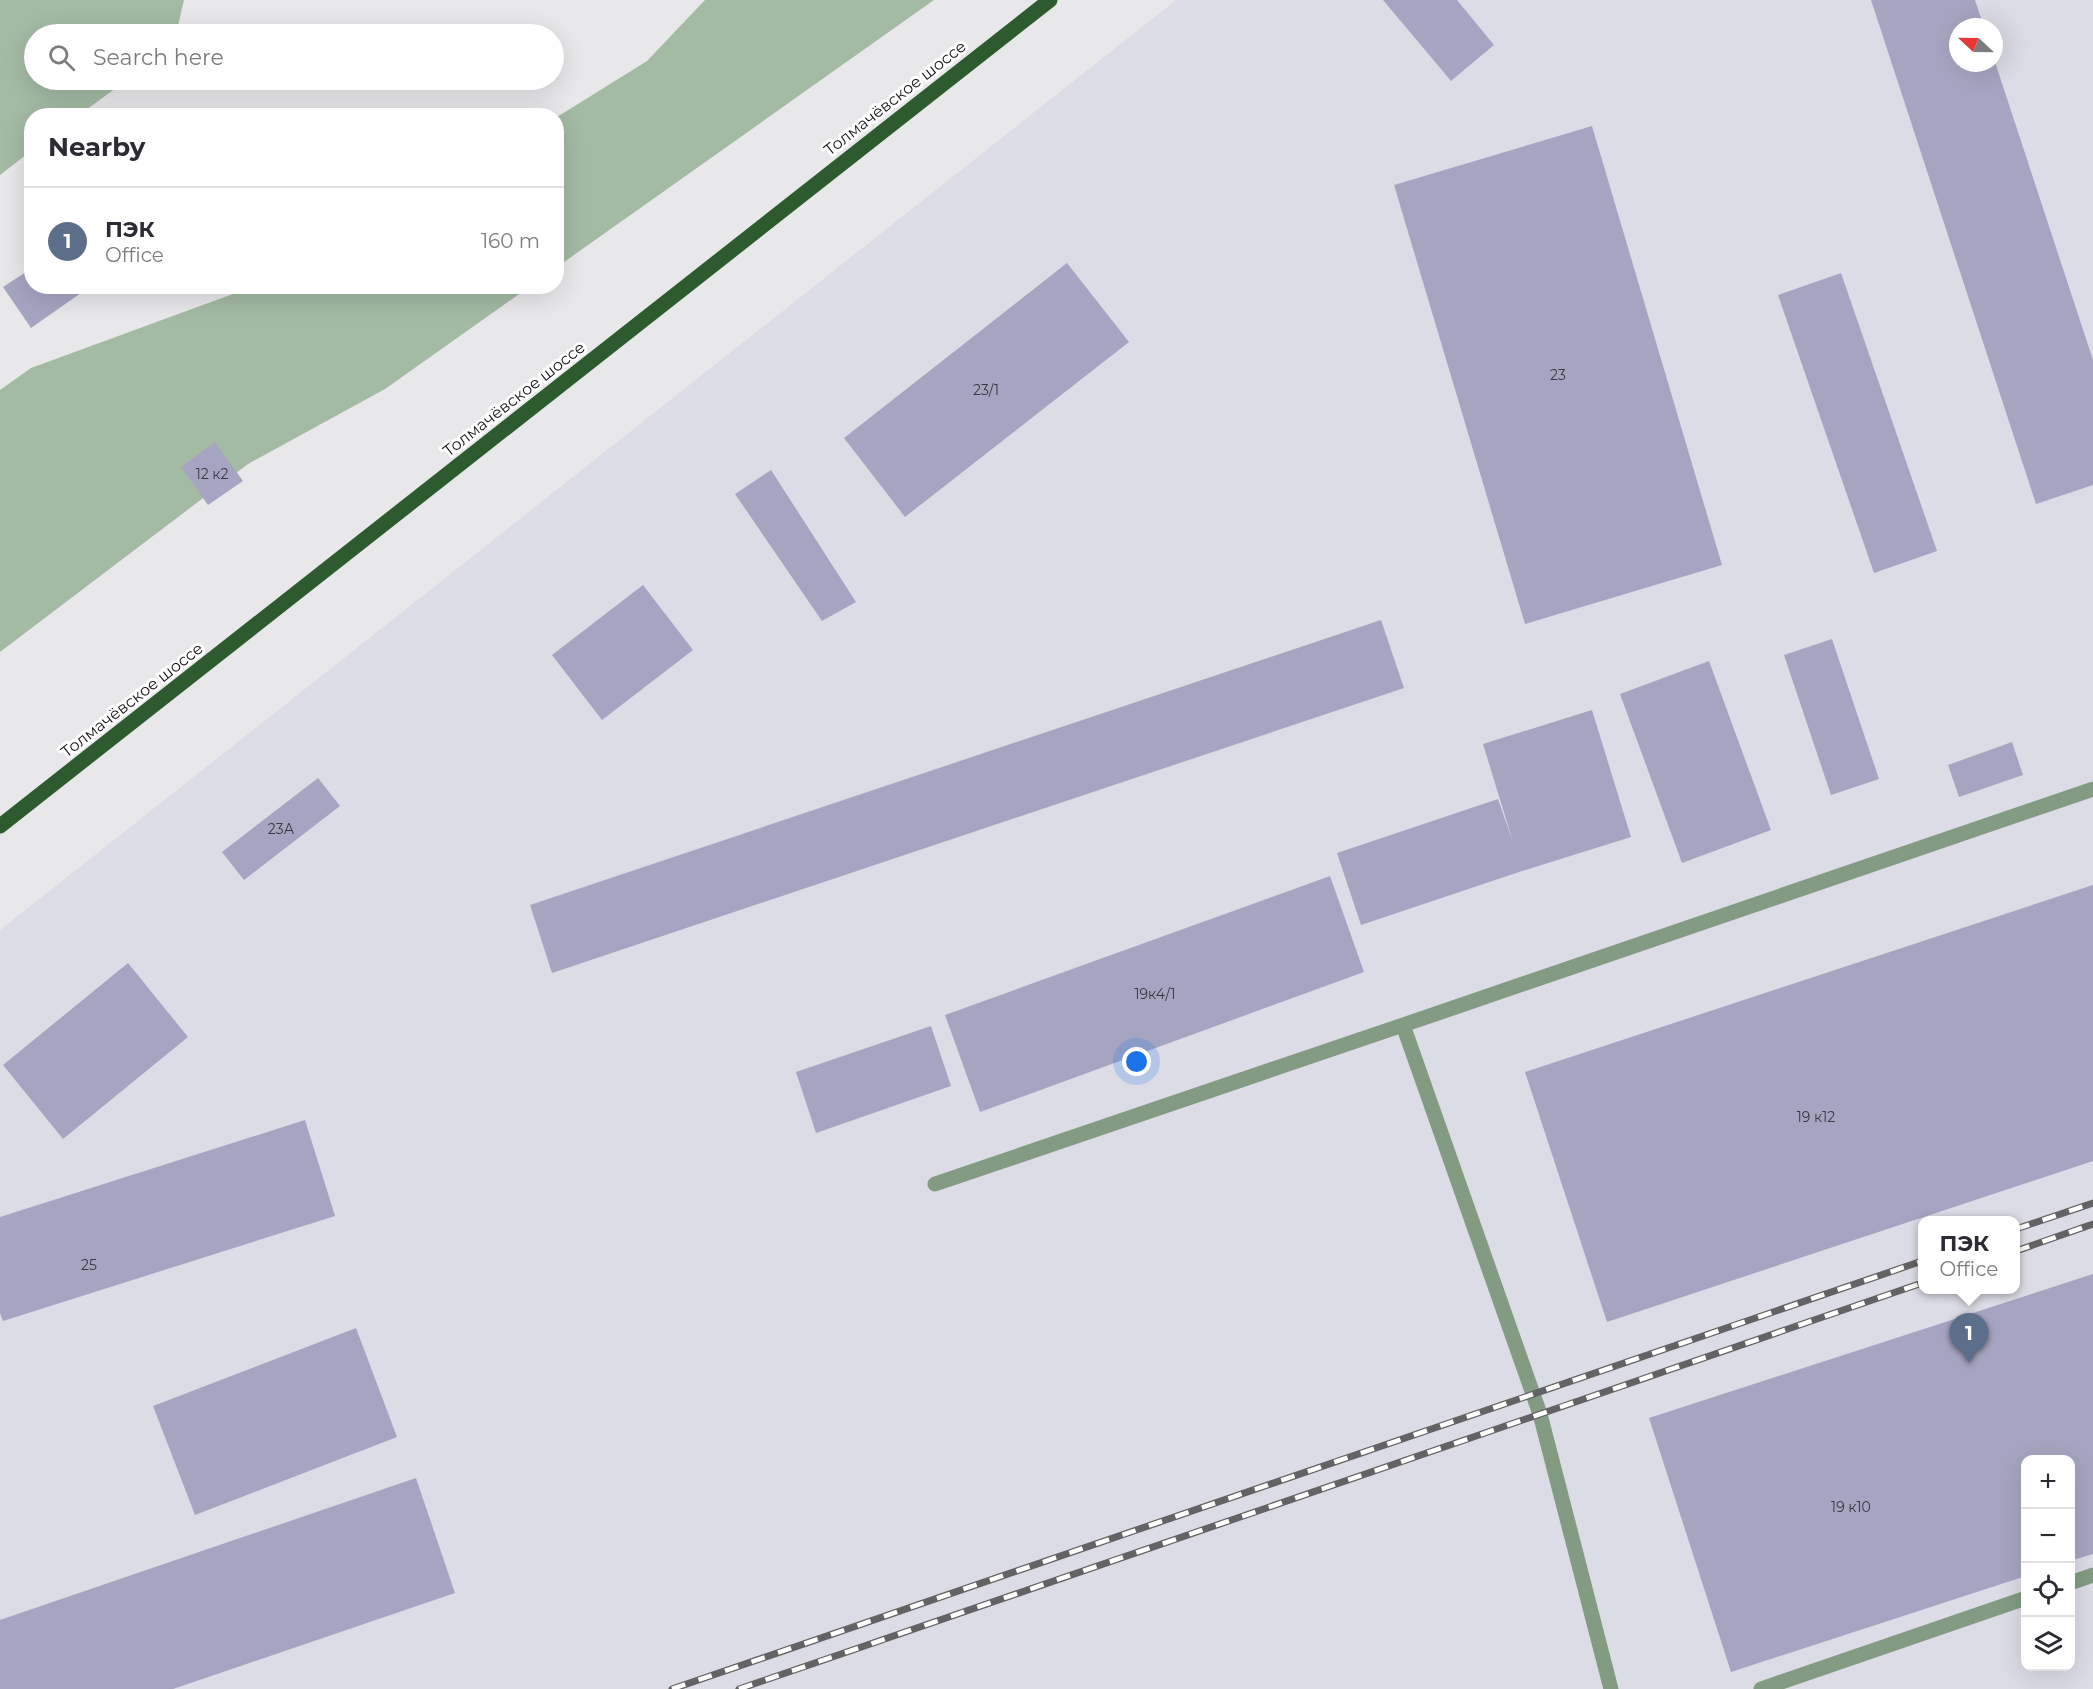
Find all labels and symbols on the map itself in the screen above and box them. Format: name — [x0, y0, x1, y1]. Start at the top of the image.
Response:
north arrow — [1949, 18, 2003, 72]
street label: Толмачёвское шоссе — [820, 37, 970, 159]
street label: Толмачёвское шоссе — [439, 338, 589, 460]
house number: 23 — [1550, 366, 1566, 384]
house number: 23/1 — [973, 381, 999, 399]
house number: 12 к2 — [196, 465, 228, 483]
street label: Толмачёвское шоссе — [57, 639, 207, 761]
house number: 23А — [268, 820, 295, 838]
house number: 19к4/1 — [1134, 985, 1176, 1003]
your location — [1122, 1047, 1151, 1076]
house number: 19 к12 — [1797, 1108, 1835, 1126]
house number: 25 — [81, 1256, 97, 1274]
pin: 1 — [1950, 1314, 1988, 1363]
house number: 19 к10 — [1831, 1498, 1871, 1516]

